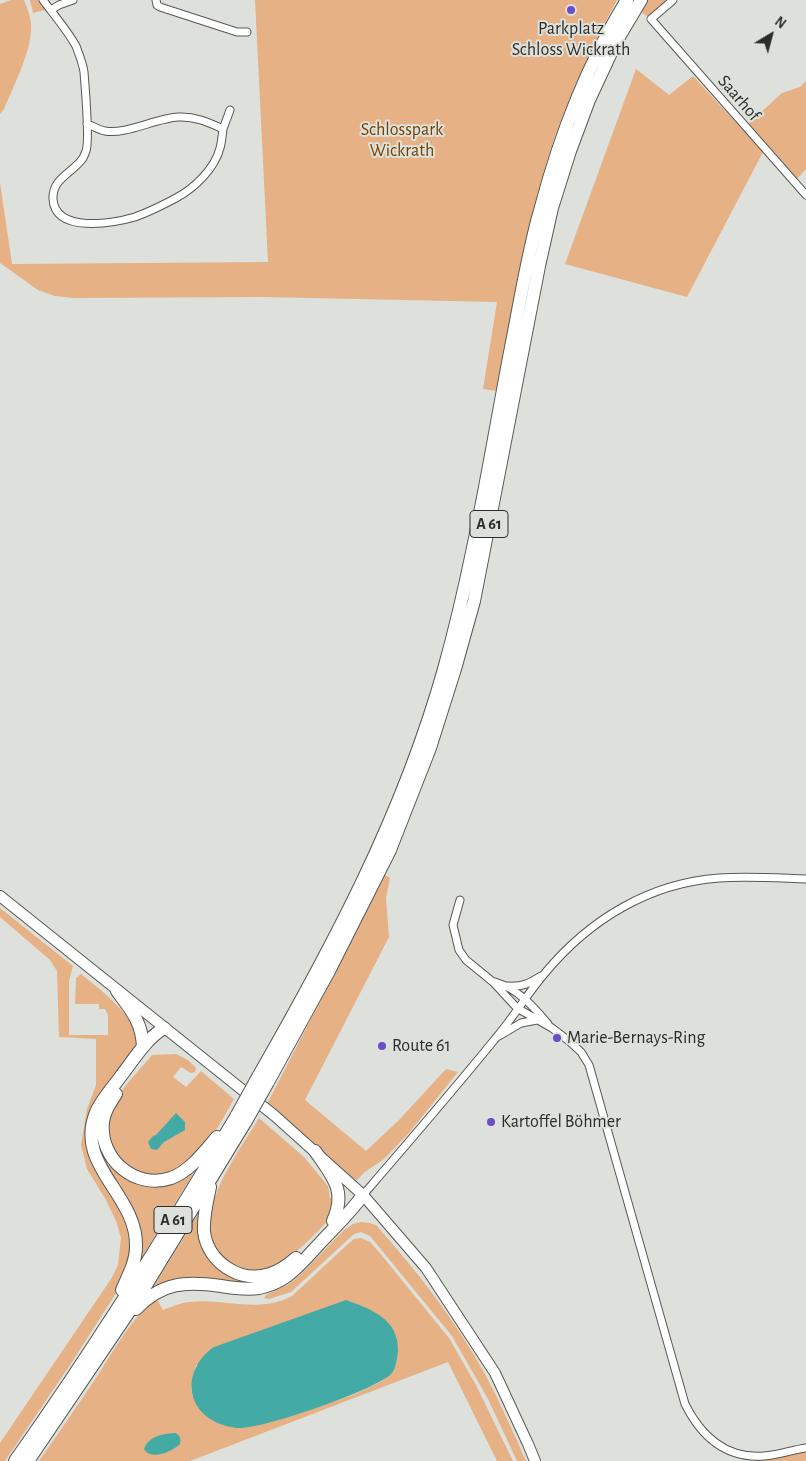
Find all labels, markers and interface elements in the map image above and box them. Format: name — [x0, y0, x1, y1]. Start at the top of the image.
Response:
marker: Parkplatz Schloss Wickrath — [565, 4, 577, 16]
north arrow — [746, 10, 796, 60]
text: N — [772, 14, 788, 32]
place label: Parkplatz Schloss Wickrath — [512, 18, 630, 60]
street label: Saarhof — [713, 71, 765, 125]
park label: Schlosspark Wickrath — [361, 119, 443, 162]
road number: A 61 — [470, 510, 508, 538]
place label: Marie-Bernays-Ring — [567, 1027, 705, 1049]
marker: Marie-Bernays-Ring — [551, 1032, 563, 1044]
place label: Route 61 — [392, 1035, 451, 1057]
marker: Route 61 — [376, 1040, 388, 1052]
place label: Kartoffel Böhmer — [501, 1111, 621, 1133]
marker: Kartoffel Böhmer — [485, 1116, 497, 1128]
road number: A 61 — [154, 1206, 192, 1234]

